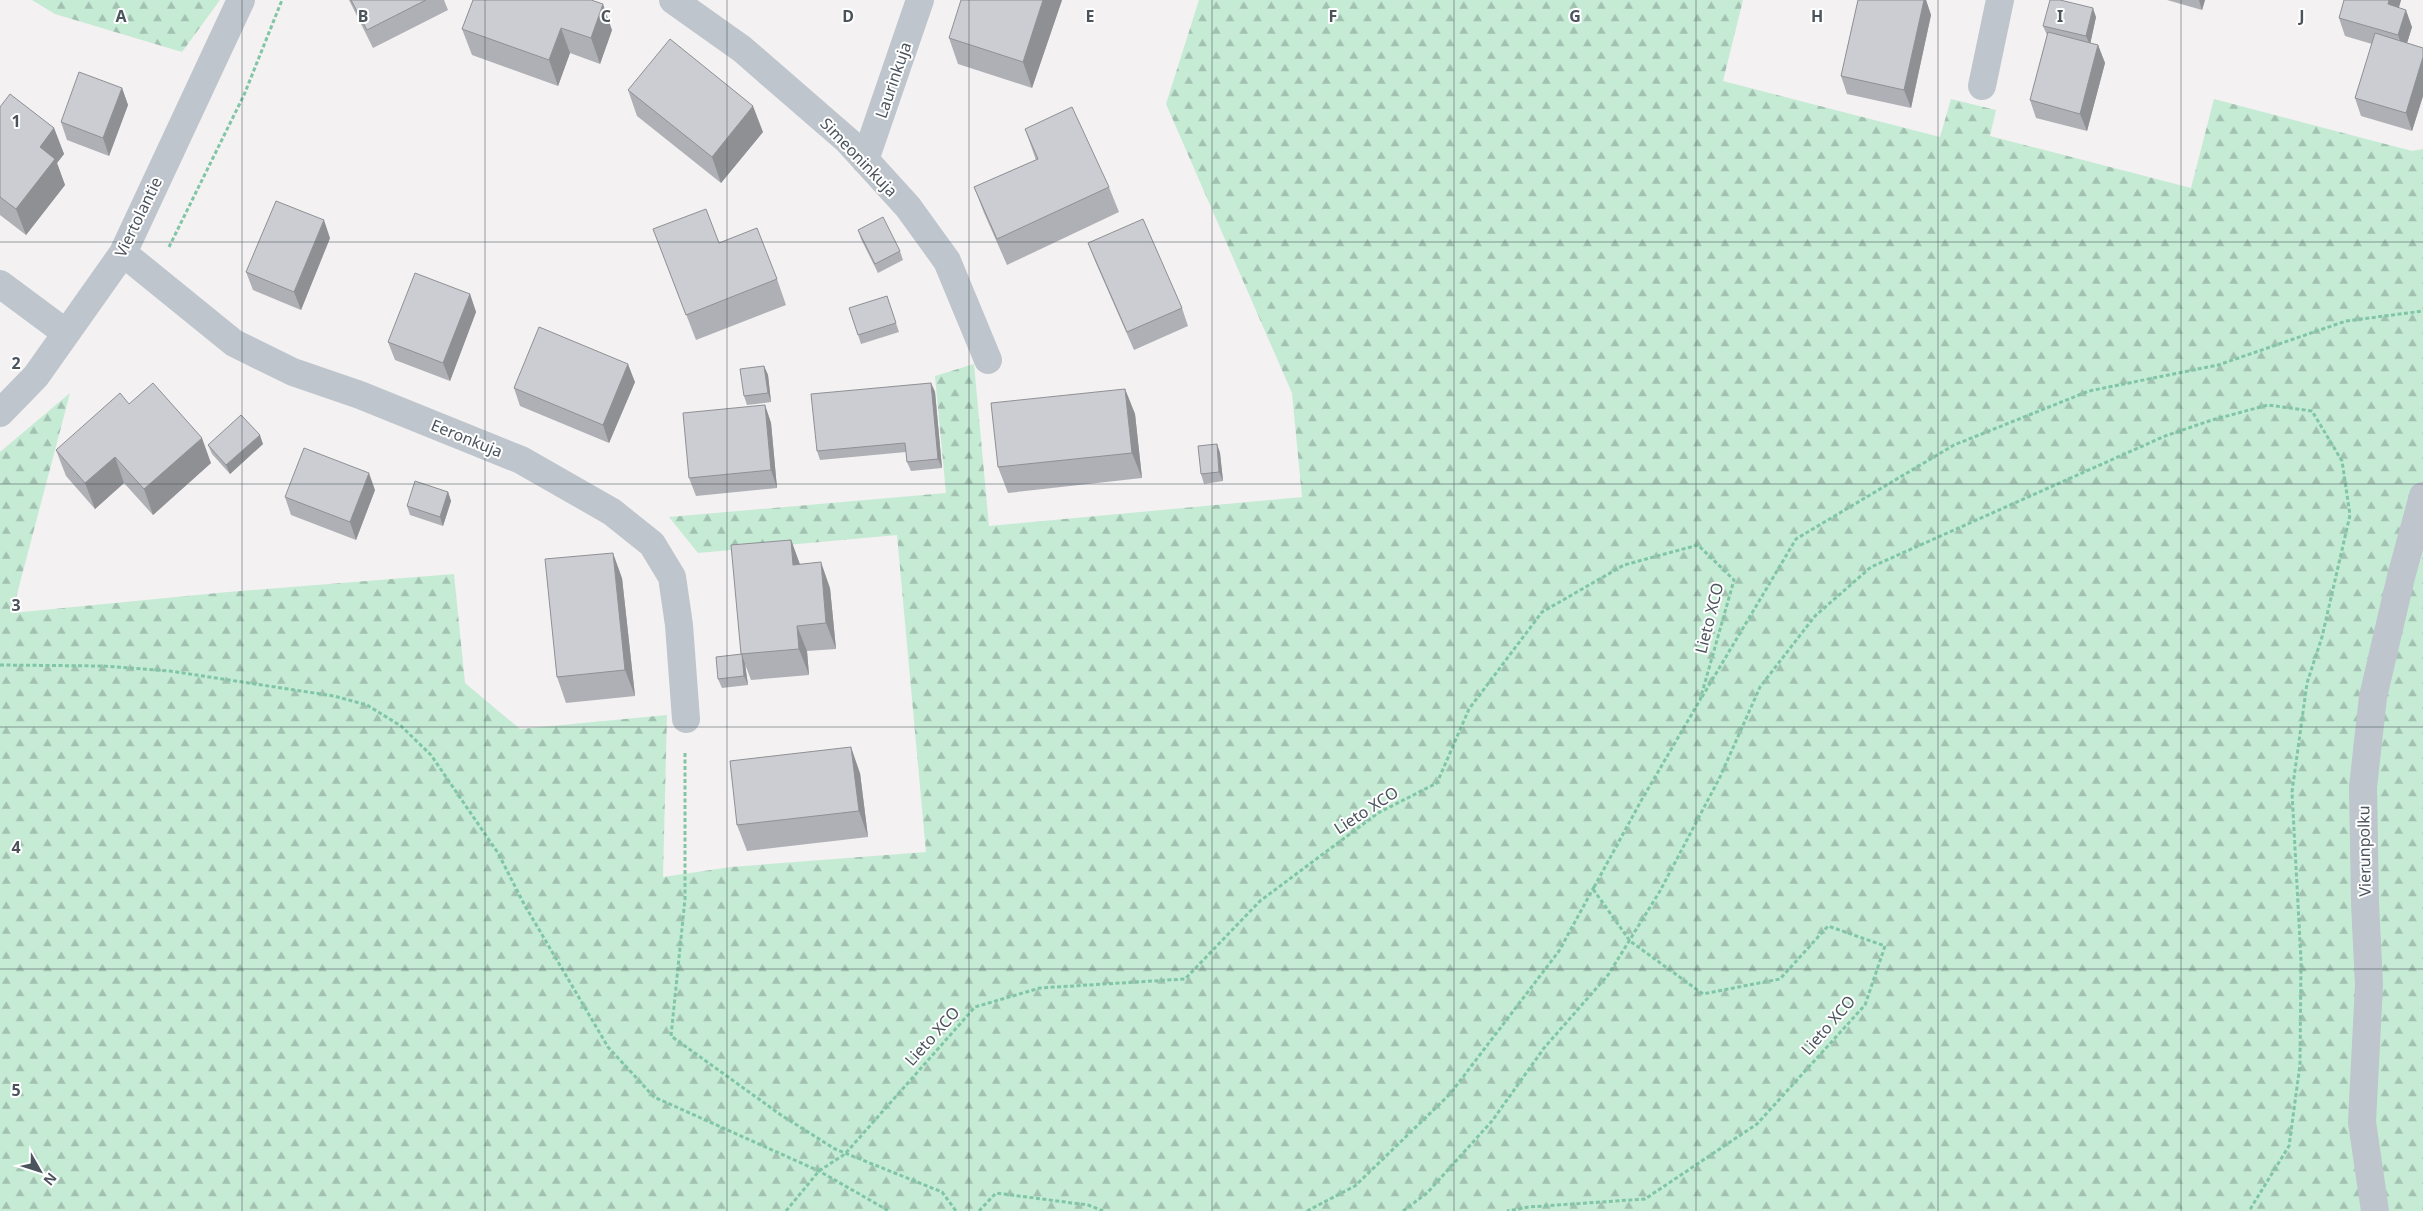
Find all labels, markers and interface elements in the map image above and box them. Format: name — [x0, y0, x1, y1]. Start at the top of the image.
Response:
text: A — [115, 5, 127, 27]
text: B — [358, 5, 368, 27]
text: C — [601, 5, 611, 27]
text: D — [842, 5, 854, 27]
text: E — [1086, 5, 1095, 27]
text: F — [1329, 5, 1337, 27]
text: G — [1569, 5, 1581, 27]
text: H — [1811, 5, 1823, 27]
text: I — [2057, 5, 2063, 27]
text: J — [2297, 5, 2305, 27]
street label: Laurinkuja — [870, 39, 916, 121]
text: 1 — [11, 110, 21, 132]
street label: Simeoninkuja — [816, 113, 902, 201]
street label: Viertolantie — [109, 173, 167, 261]
text: 2 — [11, 352, 21, 374]
street label: Eeronkuja — [428, 414, 506, 462]
street label: Lieto XCO — [1690, 580, 1728, 656]
text: 3 — [11, 594, 21, 616]
street label: Lieto XCO — [1330, 781, 1402, 839]
street label: Vierunpolku — [2352, 805, 2376, 897]
text: 4 — [11, 836, 21, 858]
street label: Lieto XCO — [1796, 990, 1860, 1060]
street label: Lieto XCO — [900, 1002, 964, 1070]
text: 5 — [11, 1079, 21, 1101]
north arrow — [15, 1146, 65, 1196]
text: N — [40, 1169, 61, 1190]

